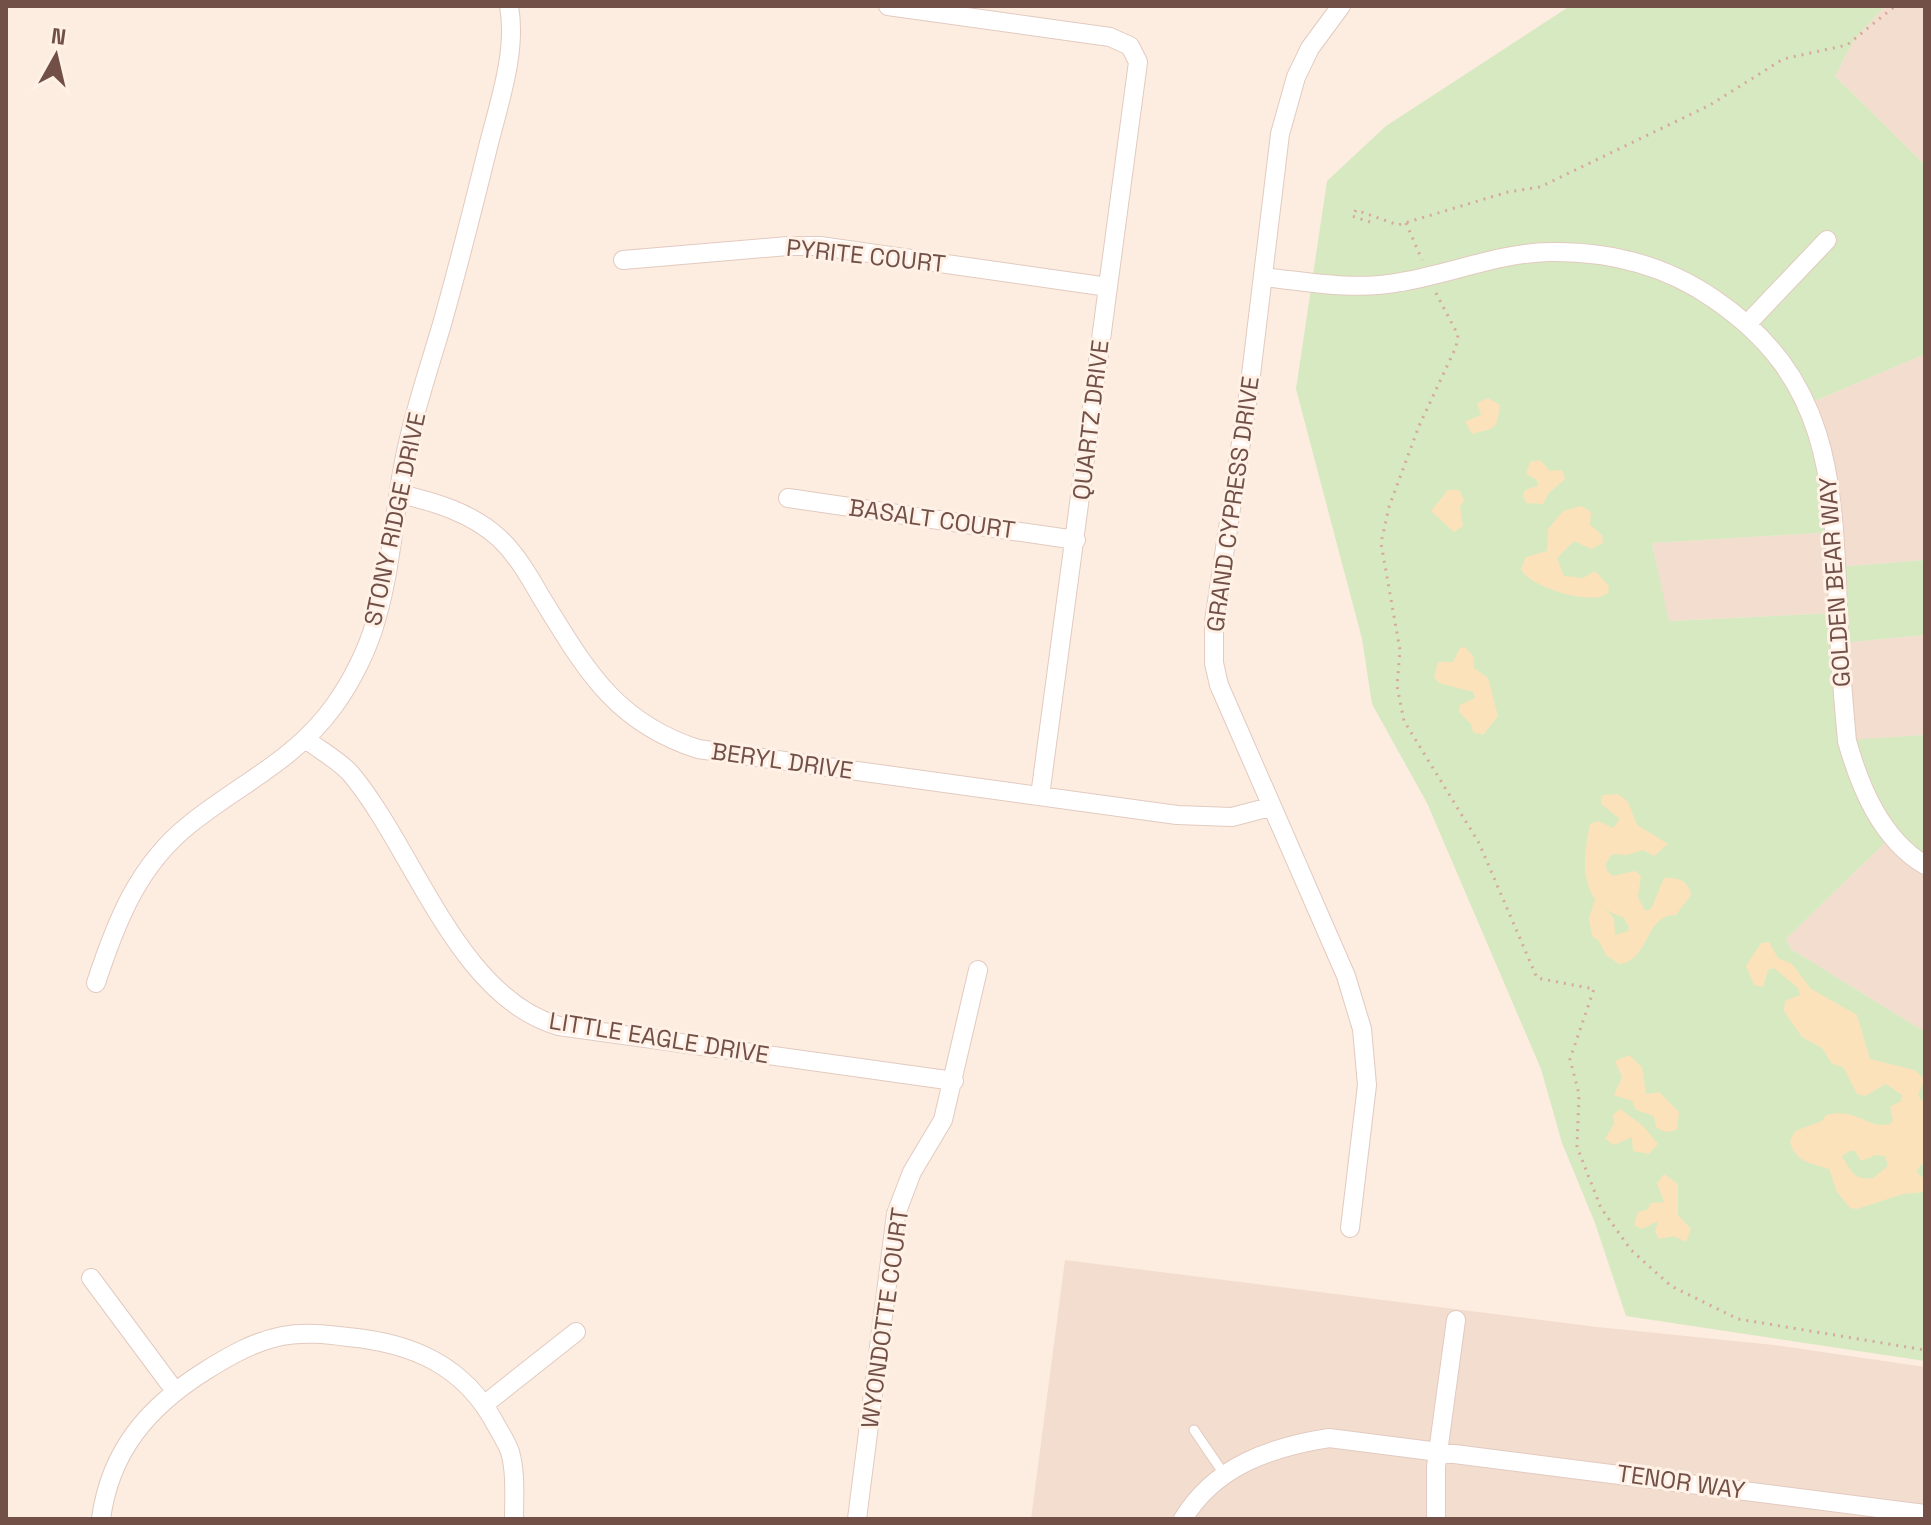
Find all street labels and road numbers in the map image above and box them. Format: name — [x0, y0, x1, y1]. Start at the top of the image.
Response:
street label: PYRITE COURT — [785, 232, 947, 279]
street label: QUARTZ DRIVE — [1065, 338, 1116, 502]
street label: GRAND CYPRESS DRIVE — [1199, 374, 1266, 634]
street label: STONY RIDGE DRIVE — [357, 409, 432, 629]
street label: GOLDEN BEAR WAY — [1812, 476, 1857, 688]
street label: BASALT COURT — [847, 491, 1017, 546]
street label: BERYL DRIVE — [709, 735, 855, 786]
street label: LITTLE EAGLE DRIVE — [547, 1005, 771, 1070]
street label: WYONDOTTE COURT — [854, 1206, 915, 1430]
street label: TENOR WAY — [1615, 1457, 1747, 1506]

